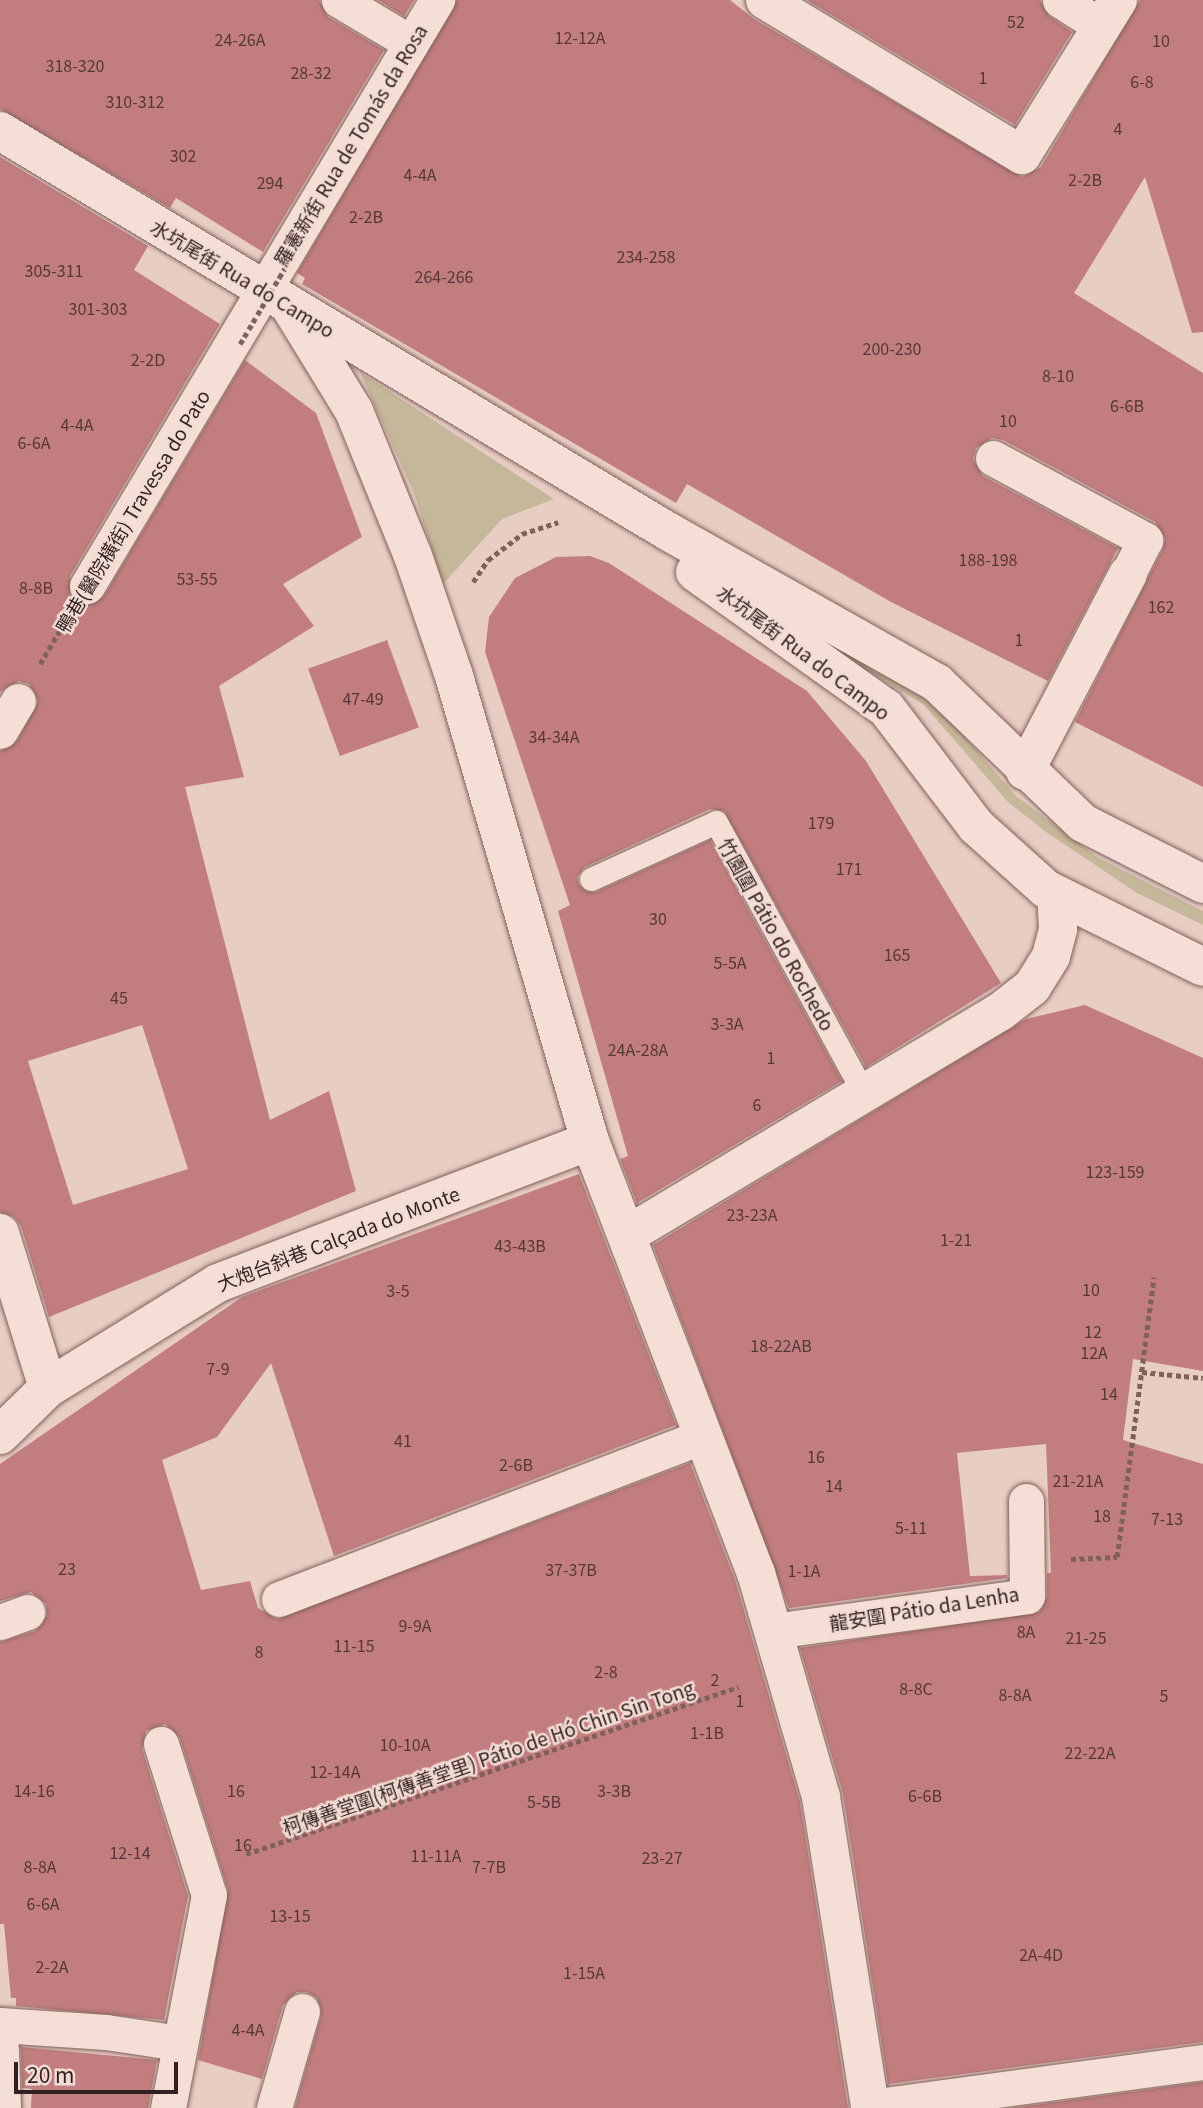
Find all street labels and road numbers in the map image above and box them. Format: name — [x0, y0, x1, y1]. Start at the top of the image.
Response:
street label: 羅憲新街 Rua de Tomás da Rosa — [269, 20, 431, 270]
street label: 水坑尾街 Rua do Campo — [147, 214, 339, 342]
street label: 鴨巷(醫院橫街) Travessa do Pato — [50, 385, 214, 637]
street label: 水坑尾街 Rua do Campo — [713, 580, 895, 724]
street label: 竹園圍 Pátio do Rochedo — [714, 834, 840, 1034]
street label: 大炮台斜巷 Calçada do Monte — [214, 1181, 462, 1295]
street label: 龍安圍 Pátio da Lenha — [827, 1582, 1021, 1634]
street label: 柯傳善堂圍(柯傳善堂里) Pátio de Hó Chin Sin Tong — [279, 1676, 697, 1838]

